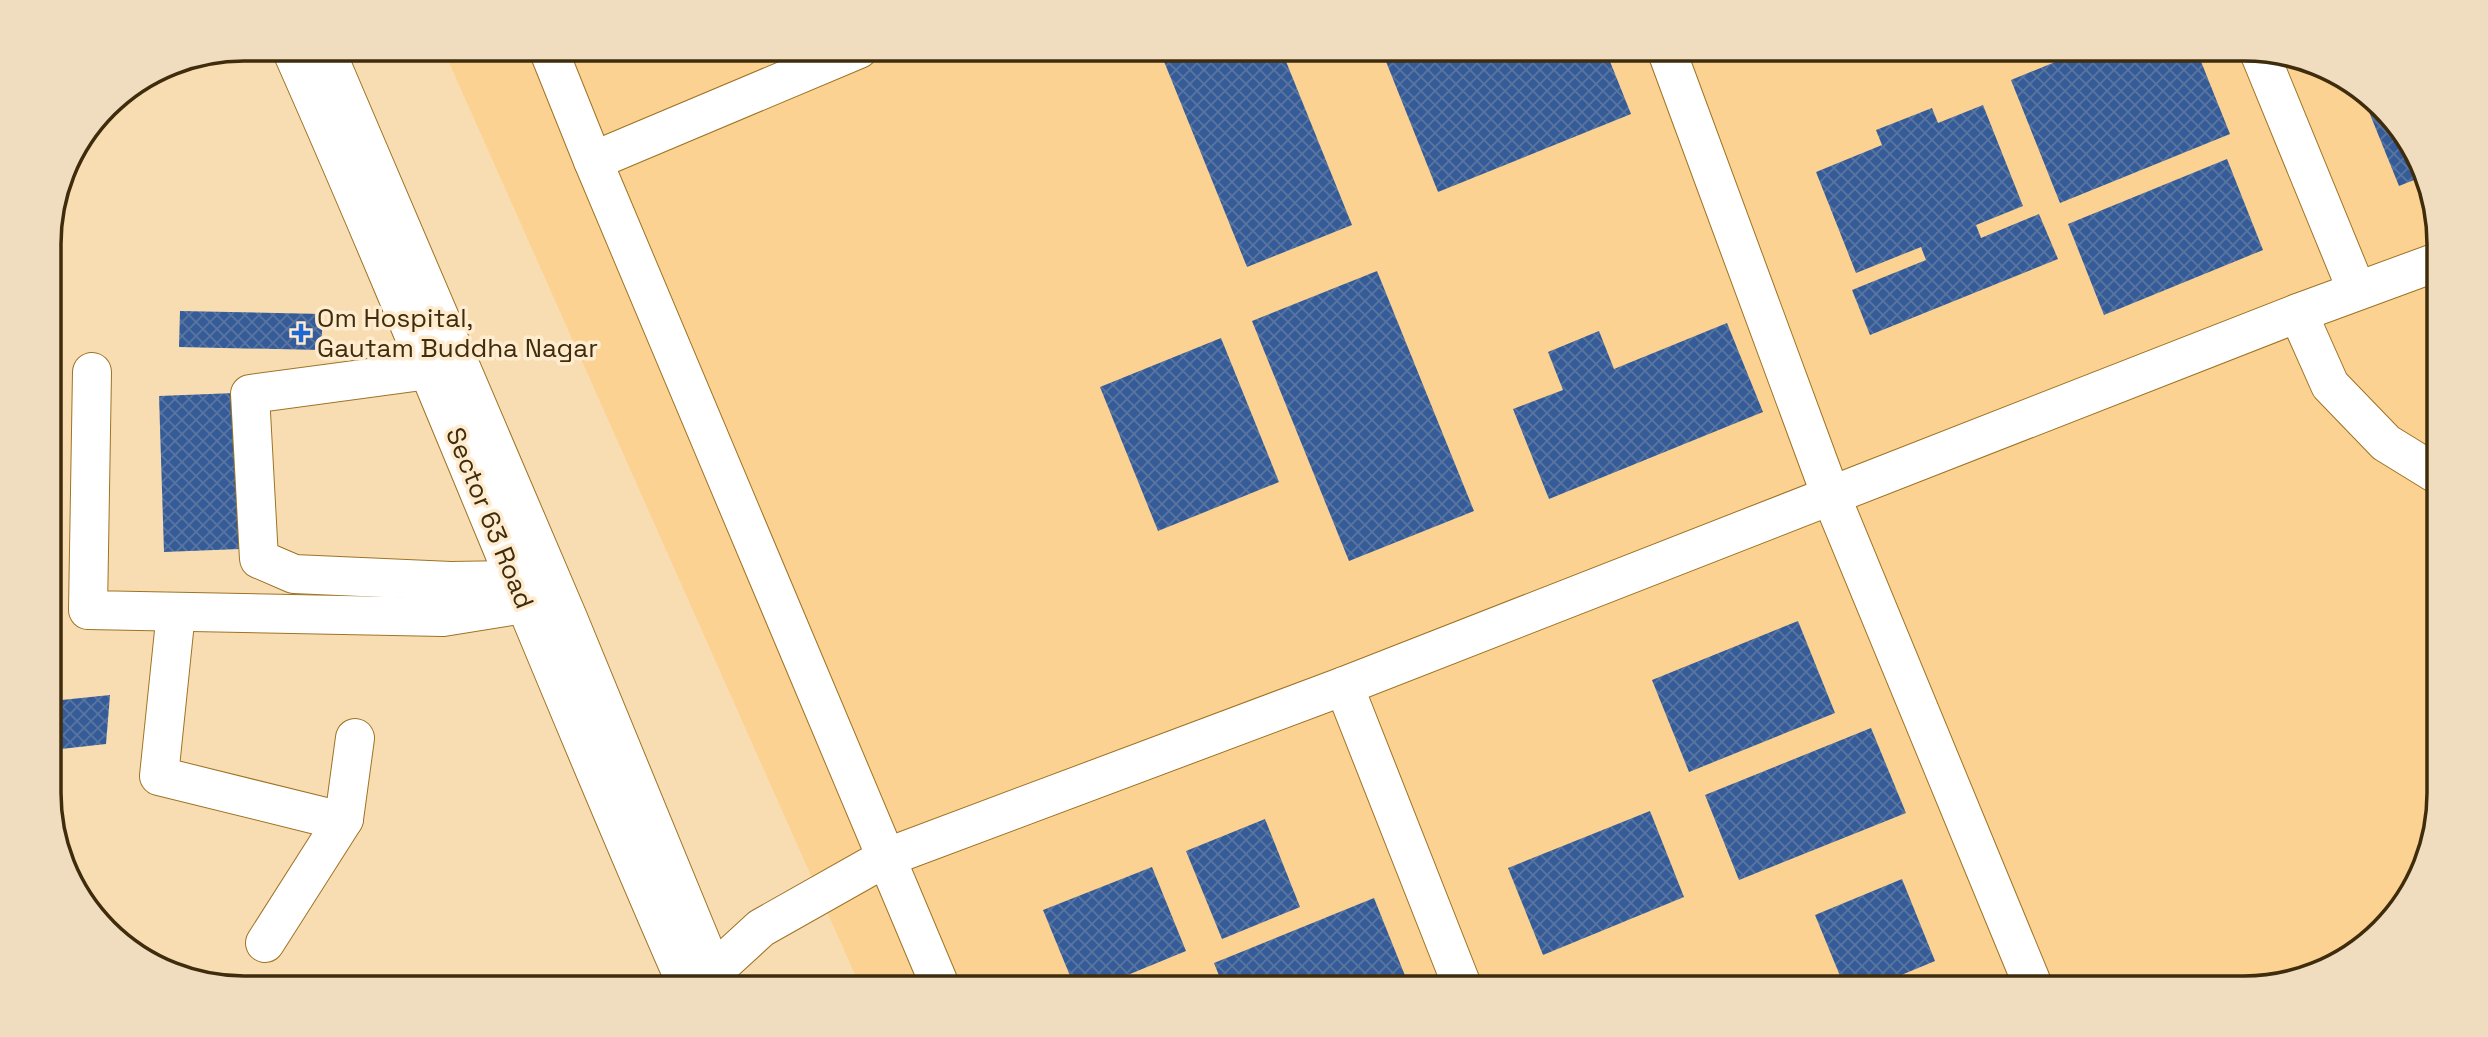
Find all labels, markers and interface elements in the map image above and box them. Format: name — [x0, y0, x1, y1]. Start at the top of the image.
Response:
place label: Om Hospital, Gautam Buddha Nagar — [317, 301, 598, 365]
marker: Om Hospital, Gautam Buddha Nagar — [291, 323, 311, 343]
street label: Sector 63 Road — [438, 422, 542, 614]

